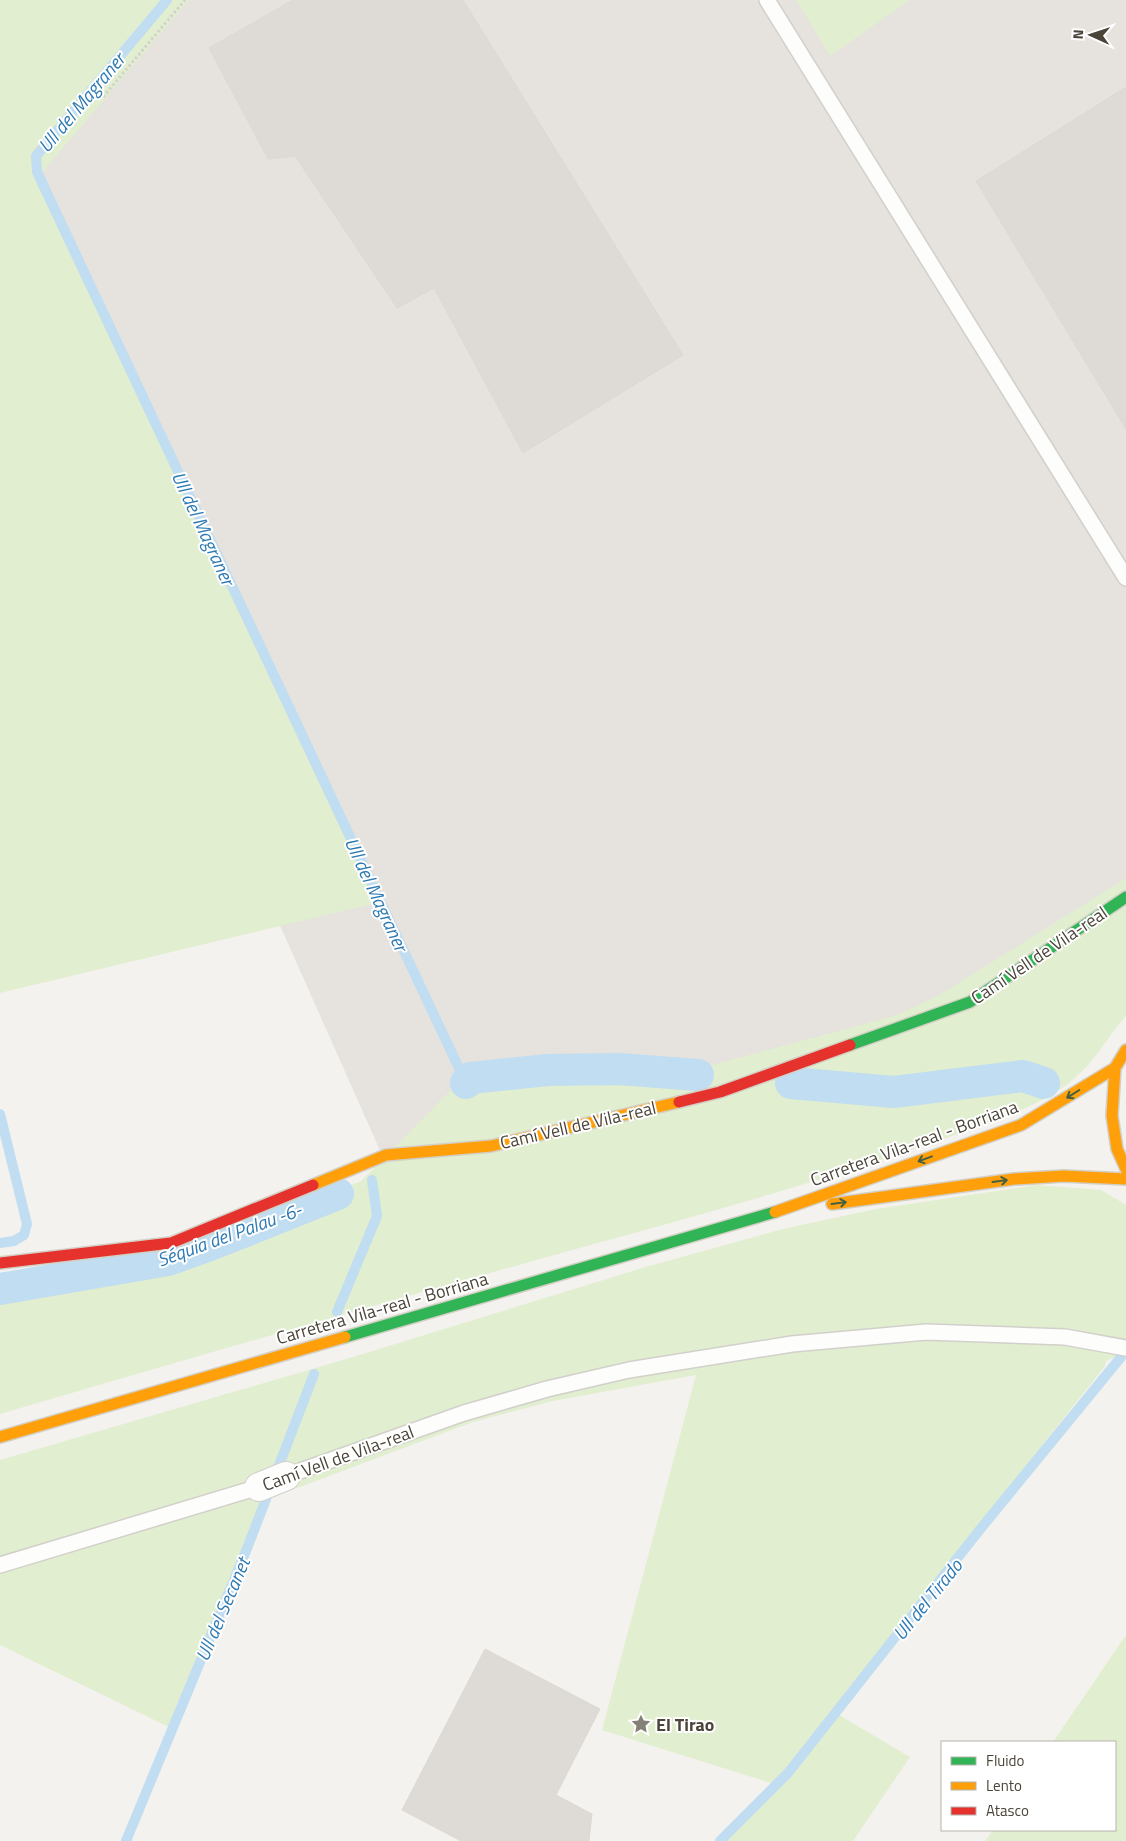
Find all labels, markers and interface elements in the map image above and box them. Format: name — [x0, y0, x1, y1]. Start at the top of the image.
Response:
north arrow — [1066, 10, 1116, 60]
text: N — [1067, 29, 1088, 40]
water label: Ull del Magraner — [30, 44, 133, 158]
water label: Ull del Magraner — [165, 466, 244, 592]
water label: Ull del Magraner — [338, 832, 417, 958]
street label: Camí Vell de Vila-real — [965, 899, 1113, 1011]
one-way arrow — [1067, 1089, 1081, 1099]
street label: Carretera Vila-real - Borriana — [806, 1093, 1022, 1193]
street label: Camí Vell de Vila-real — [497, 1094, 659, 1156]
one-way arrow — [918, 1155, 933, 1164]
one-way arrow — [992, 1176, 1008, 1186]
water label: Séquia del Palau -6- — [153, 1194, 306, 1274]
one-way arrow — [831, 1198, 847, 1208]
street label: Carretera Vila-real - Borriana — [273, 1265, 491, 1351]
street label: Camí Vell de Vila-real — [258, 1418, 418, 1498]
water label: Ull del Secanet — [187, 1551, 258, 1665]
water label: Ull del Tirado — [885, 1552, 969, 1646]
place label: El Tirao — [656, 1711, 714, 1738]
place icon: El Tirao — [630, 1713, 652, 1735]
legend — [941, 1741, 1116, 1831]
text: Fluido — [986, 1749, 1025, 1772]
text: Lento — [986, 1774, 1022, 1797]
text: Atasco — [986, 1799, 1029, 1822]

